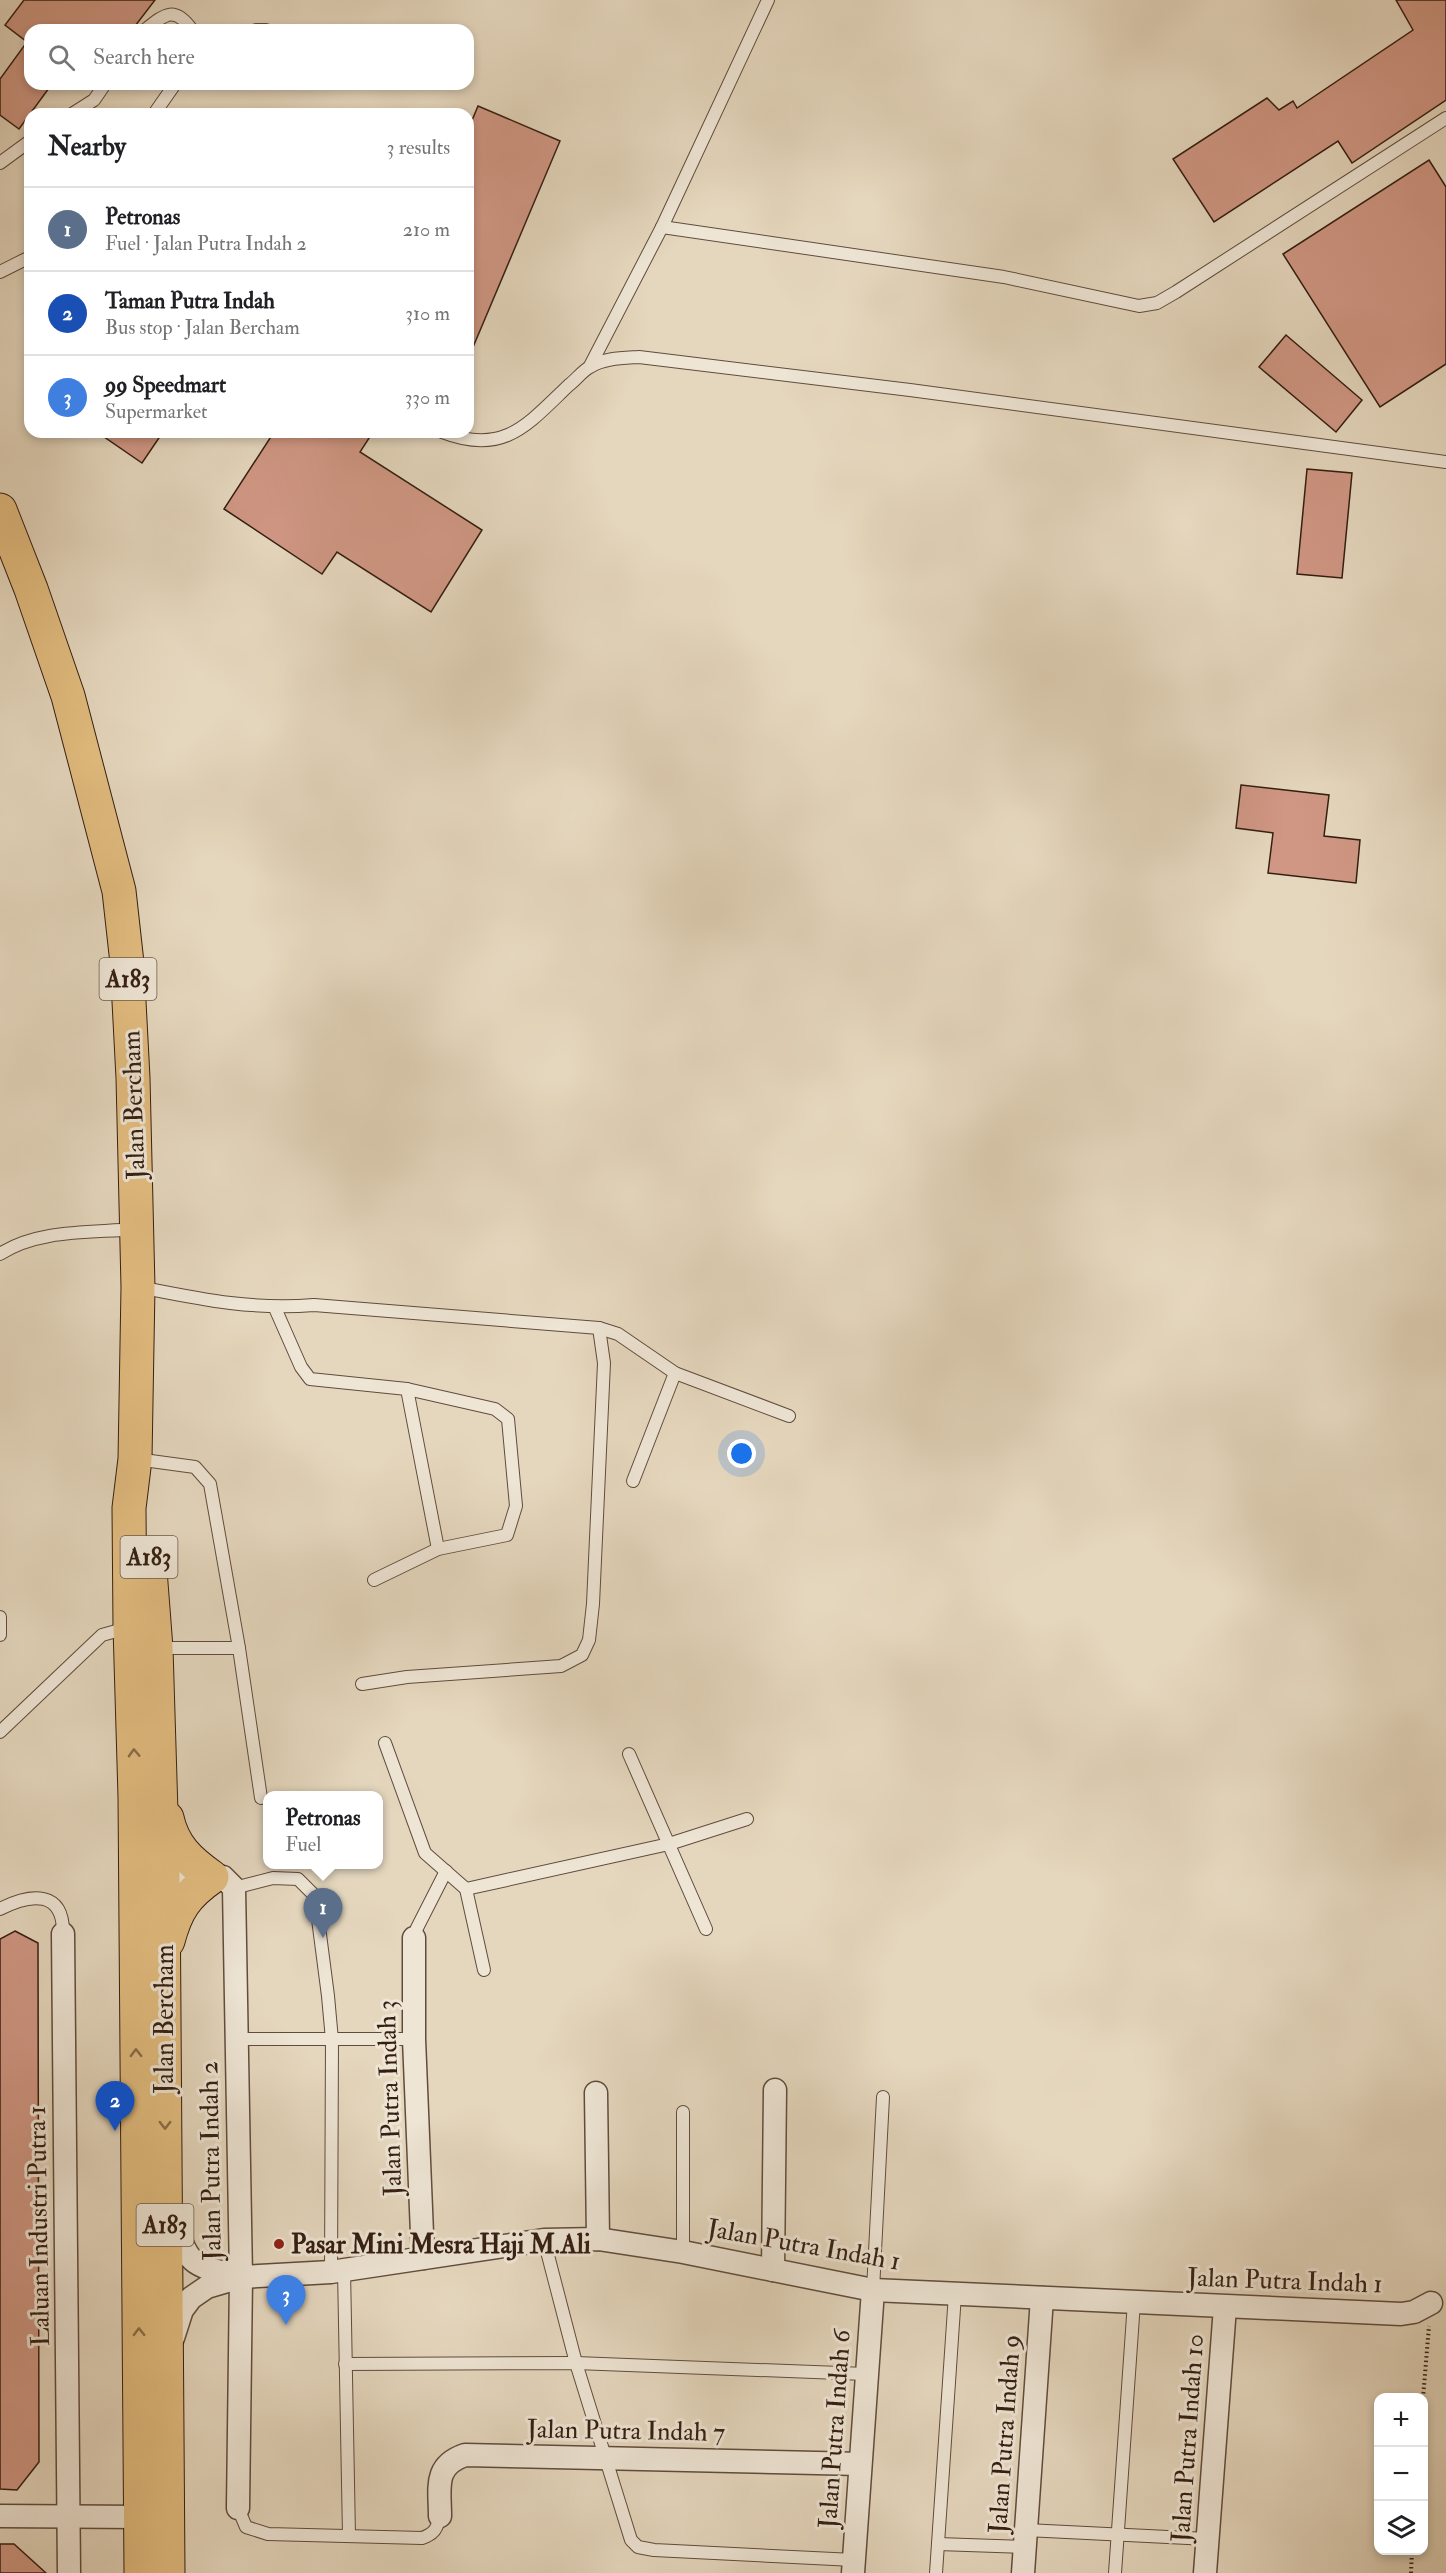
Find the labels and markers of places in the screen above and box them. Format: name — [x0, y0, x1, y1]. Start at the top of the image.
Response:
pin: 1 — [304, 1888, 342, 1938]
pin: 2 — [96, 2082, 134, 2131]
place label: Pasar Mini Mesra Haji M.Ali — [291, 2229, 591, 2261]
marker: Pasar Mini Mesra Haji M.Ali — [272, 2237, 286, 2251]
pin: 3 — [266, 2276, 306, 2325]

